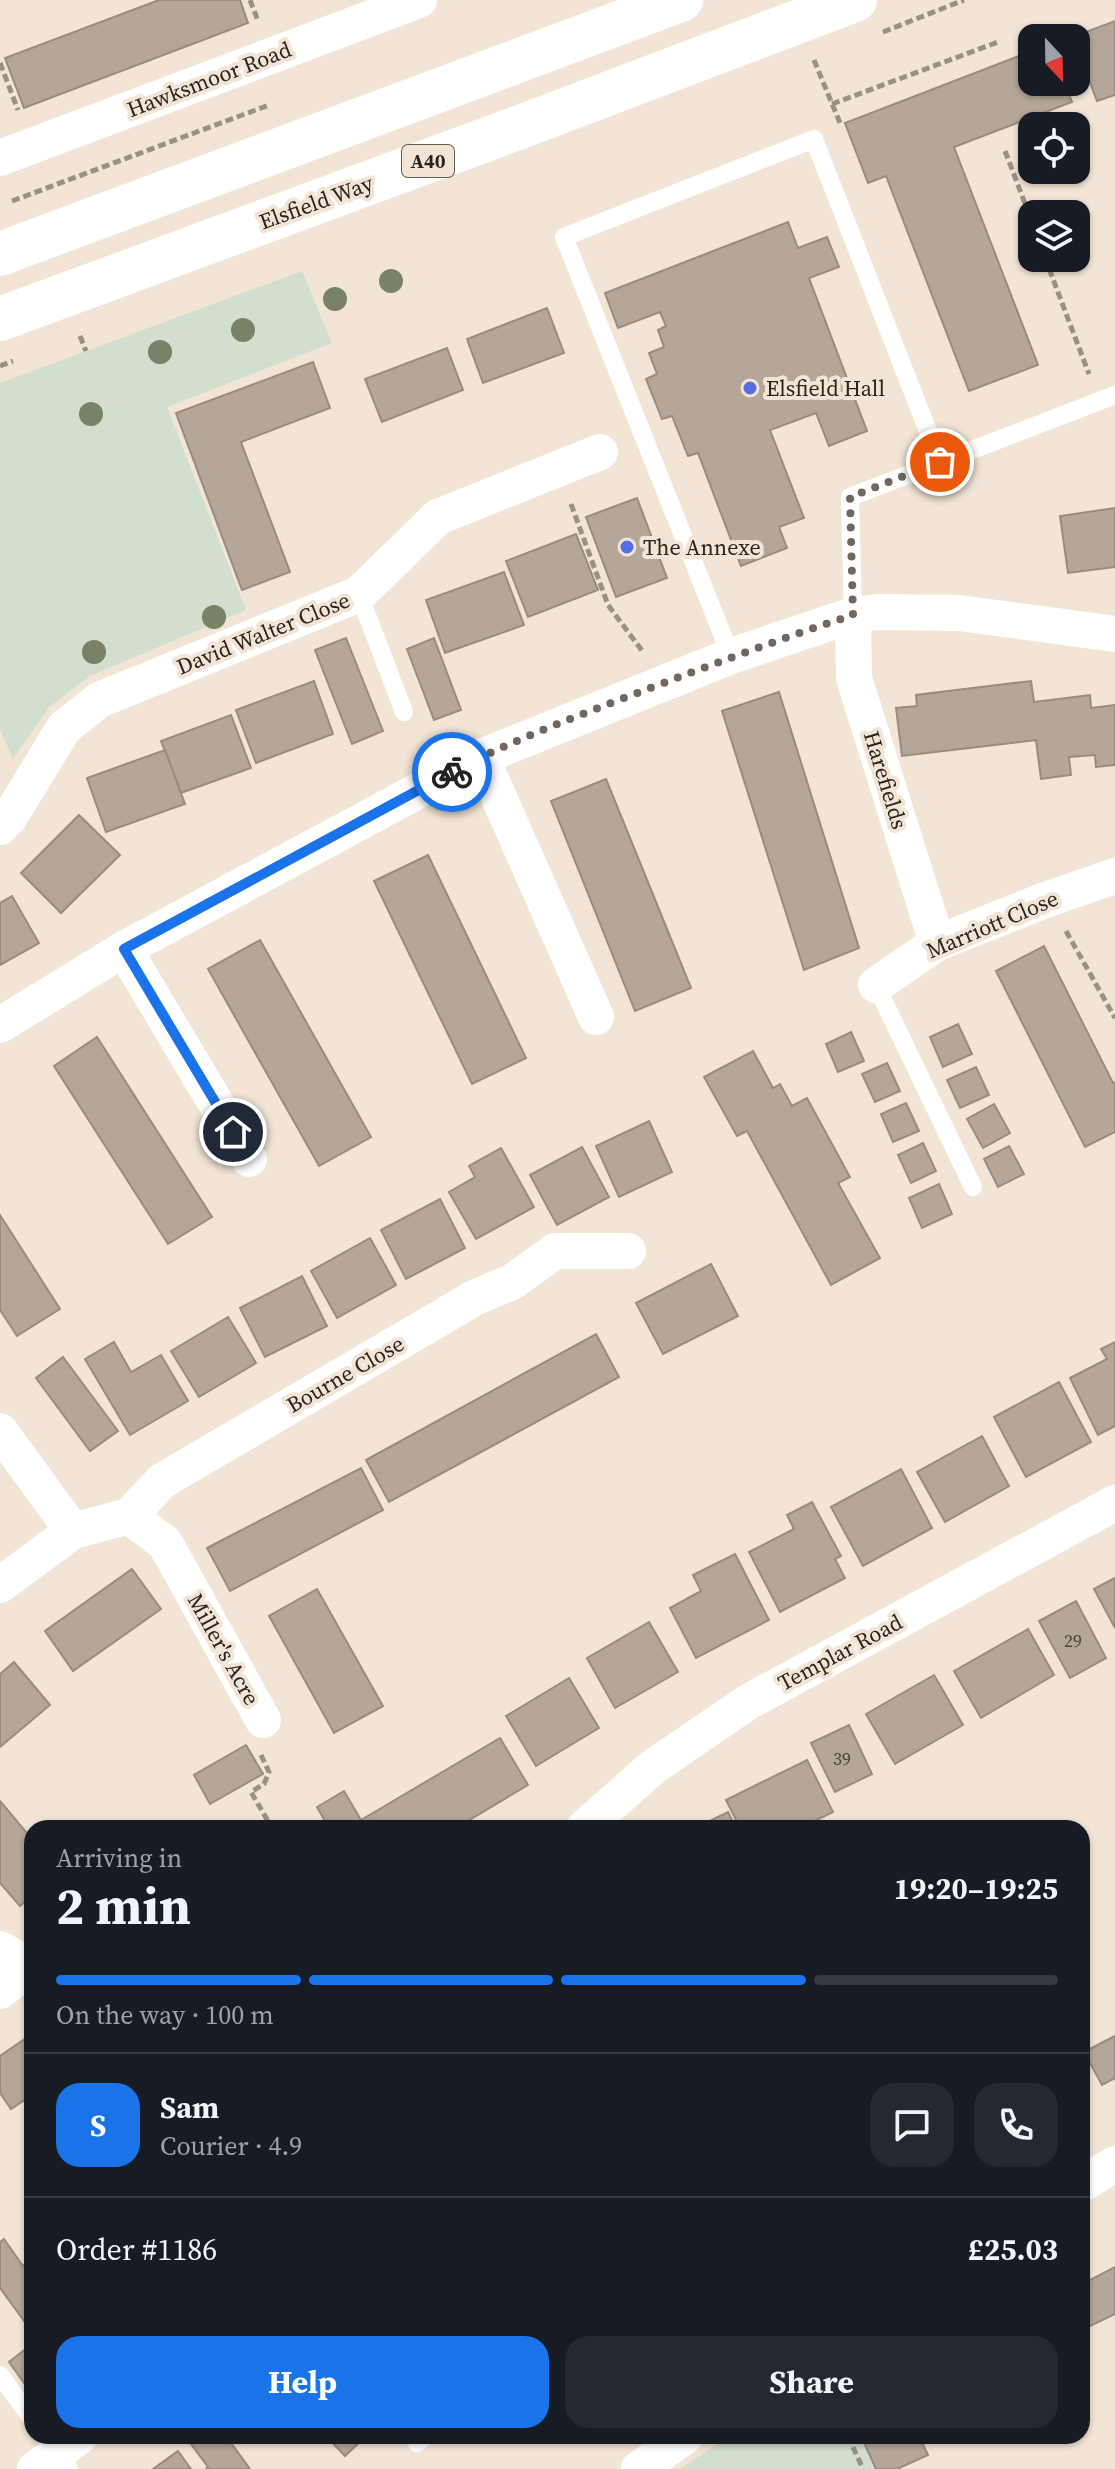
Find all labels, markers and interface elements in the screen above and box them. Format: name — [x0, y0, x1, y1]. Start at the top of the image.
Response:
north arrow — [1018, 24, 1090, 96]
map controls — [1018, 24, 1090, 272]
street label: Hawksmoor Road — [123, 34, 296, 124]
button: locate — [1018, 112, 1090, 184]
road number: A40 — [402, 145, 454, 177]
street label: Elsfield Way — [255, 167, 378, 236]
button: layers — [1018, 200, 1090, 272]
place label: Elsfield Hall — [766, 373, 885, 403]
marker: Elsfield Hall — [741, 379, 759, 397]
pin — [906, 428, 974, 496]
icon: bag — [918, 440, 962, 484]
place label: The Annexe — [643, 532, 761, 562]
marker: The Annexe — [618, 538, 636, 556]
street label: David Walter Close — [172, 585, 354, 681]
street label: Harefields — [857, 727, 915, 833]
courier — [412, 732, 492, 812]
icon: bike — [430, 750, 474, 794]
street label: Marriott Close — [922, 883, 1062, 965]
pin — [199, 1098, 267, 1166]
icon: home — [211, 1110, 255, 1154]
street label: Bourne Close — [281, 1328, 409, 1420]
street label: Miller's Acre — [181, 1588, 267, 1710]
street label: Templar Road — [773, 1606, 908, 1697]
house number: 29 — [1064, 1628, 1082, 1653]
house number: 39 — [833, 1746, 851, 1771]
text: Arriving in — [56, 1840, 182, 1876]
text: 19:20–19:25 — [894, 1868, 1058, 1909]
text: 2 min — [56, 1870, 191, 1941]
text: On the way · 100 m — [56, 1997, 274, 2033]
button: chat — [870, 2083, 954, 2167]
button: phone — [974, 2083, 1058, 2167]
text: Sam — [160, 2087, 219, 2128]
text: S — [90, 2105, 106, 2146]
text: Courier · 4.9 — [160, 2128, 302, 2164]
text: Order #1186 — [56, 2229, 217, 2270]
text: £25.03 — [968, 2229, 1058, 2270]
button: Help — [56, 2336, 549, 2428]
button: Share — [565, 2336, 1058, 2428]

